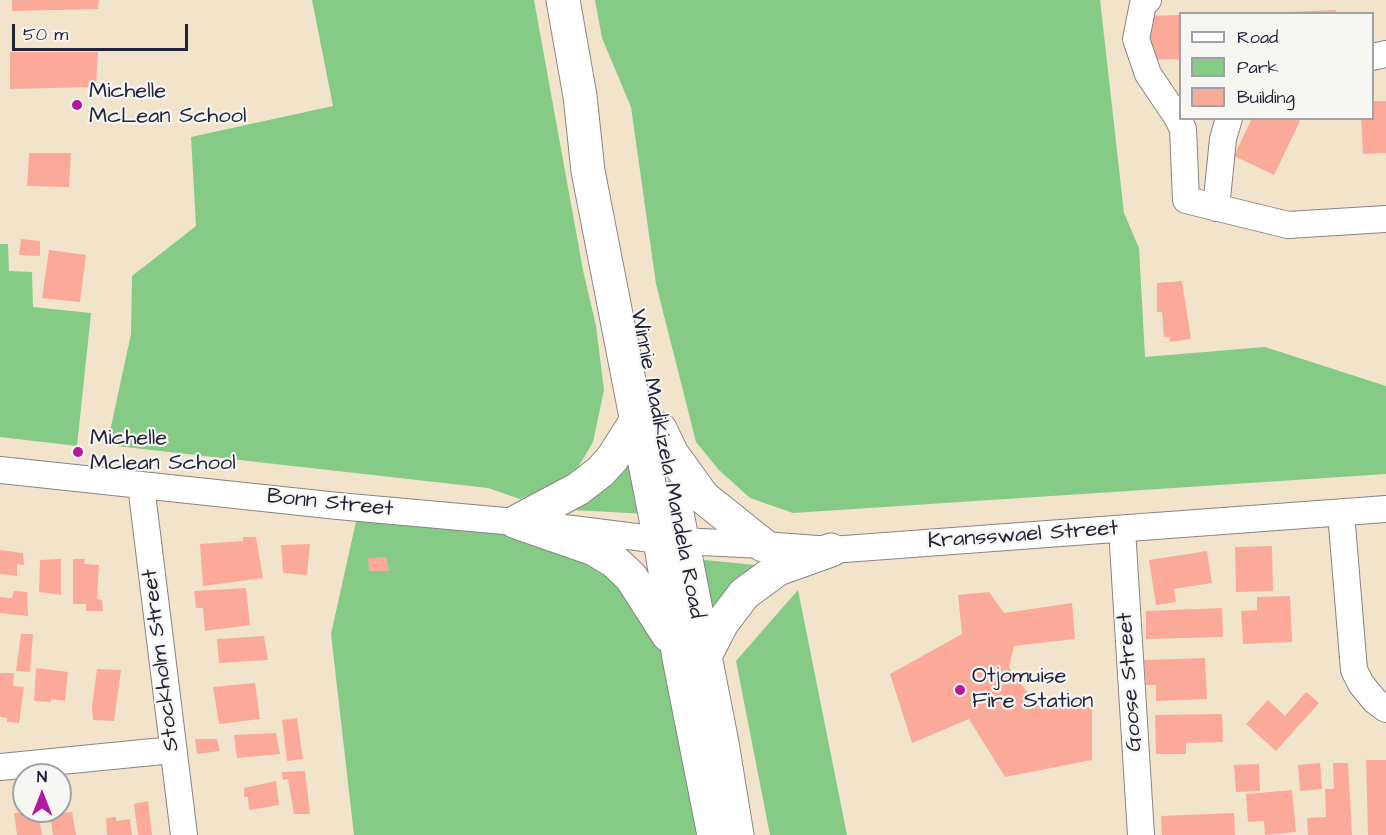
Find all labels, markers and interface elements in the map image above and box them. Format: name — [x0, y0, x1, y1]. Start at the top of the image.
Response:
scale bar — [15, 12, 190, 50]
legend — [1179, 12, 1374, 120]
text: 50 m — [23, 22, 68, 47]
text: Road — [1237, 25, 1278, 50]
text: Park — [1237, 55, 1279, 80]
place label: Michelle McLean School — [89, 79, 246, 130]
text: Building — [1237, 85, 1295, 110]
marker: Michelle McLean School — [70, 98, 84, 112]
street label: Winnie Madikizela Mandela Road — [623, 307, 709, 621]
place label: Michelle Mclean School — [90, 426, 236, 478]
marker: Michelle Mclean School — [71, 445, 85, 459]
street label: Bonn Street — [266, 484, 394, 524]
street label: Kransswael Street — [927, 516, 1119, 556]
street label: Stockholm Street — [138, 567, 186, 753]
street label: Goose Street — [1113, 611, 1149, 753]
place label: Otjomuise Fire Station — [972, 664, 1093, 716]
marker: Otjomuise Fire Station — [953, 683, 967, 697]
north arrow — [12, 763, 72, 823]
text: N — [37, 766, 47, 788]

